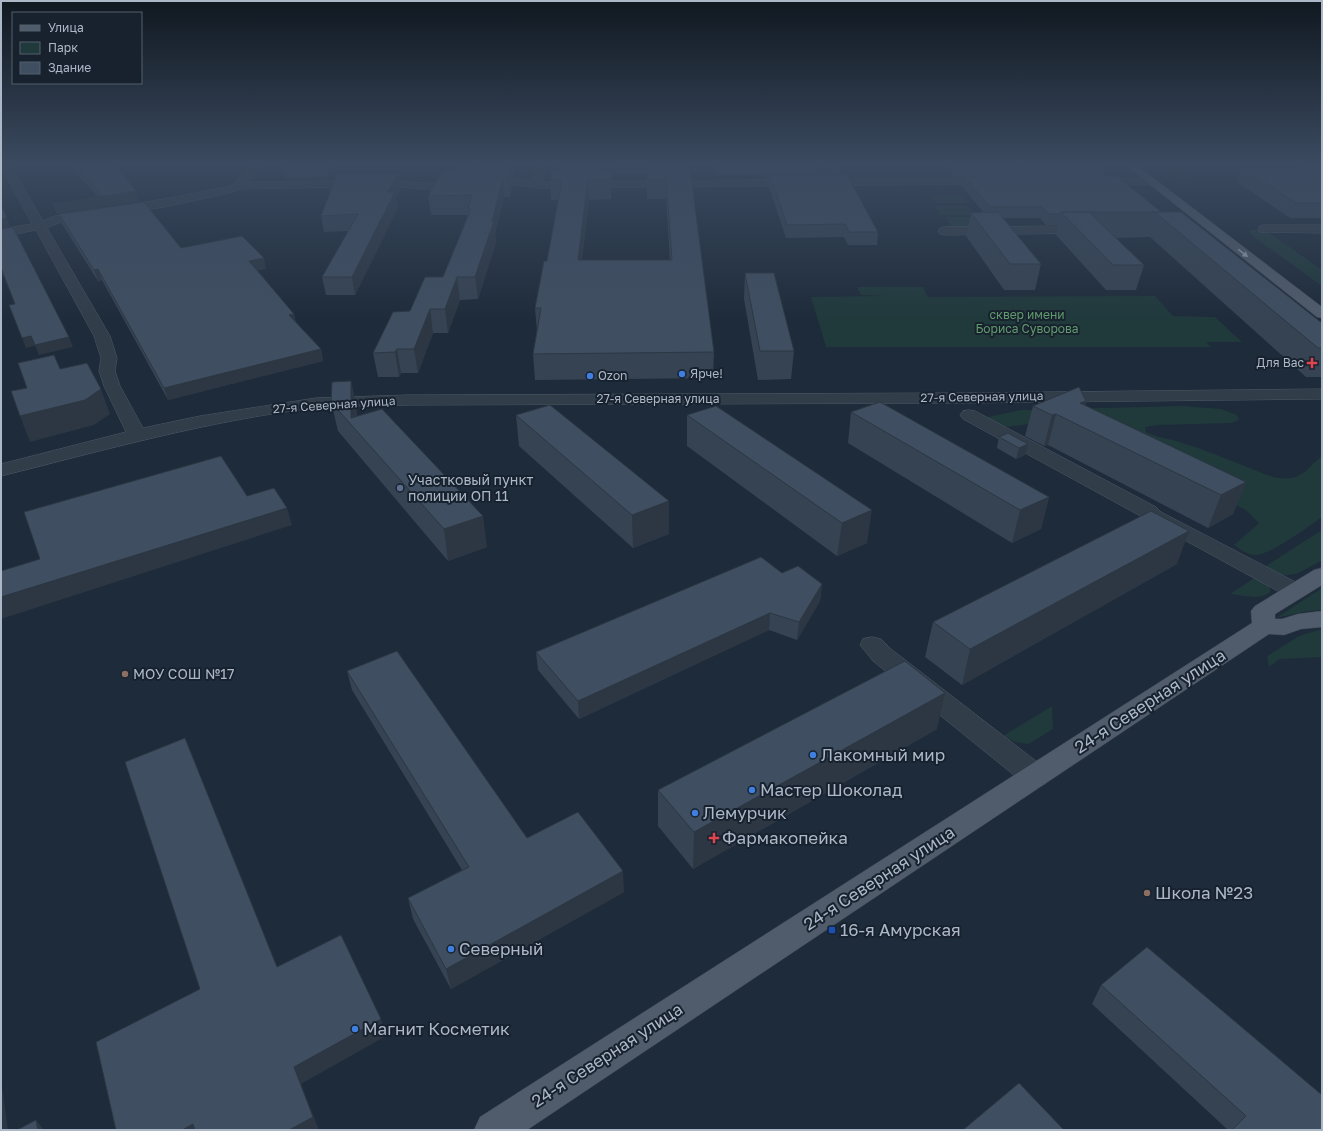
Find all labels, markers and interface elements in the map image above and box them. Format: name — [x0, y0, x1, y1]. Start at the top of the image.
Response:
legend — [12, 12, 142, 84]
text: Улица — [48, 20, 84, 35]
text: Парк — [48, 40, 78, 55]
text: Здание — [48, 60, 91, 75]
one-way arrow — [1238, 249, 1249, 257]
park label: сквер имени Бориса Суворова — [975, 307, 1079, 336]
place label: Для Вас — [1257, 355, 1304, 370]
marker: Для Вас — [1307, 358, 1317, 368]
place label: Ярче! — [690, 366, 723, 381]
place label: Ozon — [598, 368, 627, 383]
marker: Ярче! — [677, 369, 687, 379]
marker: Ozon — [585, 371, 595, 381]
street label: 27-я Северная улица — [920, 388, 1044, 405]
street label: 27-я Северная улица — [596, 391, 720, 406]
street label: 27-я Северная улица — [272, 393, 396, 416]
place label: Участковый пункт полиции ОП 11 — [408, 471, 533, 504]
marker: Участковый пункт полиции ОП 11 — [395, 483, 405, 493]
street label: 24-я Северная улица — [1070, 644, 1229, 757]
place label: МОУ СОШ №17 — [133, 665, 234, 682]
marker: МОУ СОШ №17 — [120, 669, 130, 679]
place label: Лакомный мир — [821, 744, 945, 765]
marker: Лакомный мир — [808, 750, 818, 760]
place label: Мастер Шоколад — [760, 779, 902, 800]
marker: Мастер Шоколад — [747, 785, 757, 795]
place label: Лемурчик — [703, 802, 787, 823]
marker: Лемурчик — [690, 808, 700, 818]
street label: 24-я Северная улица — [799, 821, 958, 934]
place label: Фармакопейка — [722, 827, 848, 848]
marker: Фармакопейка — [709, 833, 719, 843]
place label: Школа №23 — [1155, 882, 1253, 903]
marker: Школа №23 — [1142, 888, 1152, 898]
place label: 16-я Амурская — [840, 919, 961, 940]
marker: 16-я Амурская — [827, 925, 837, 935]
place label: Северный — [459, 938, 544, 959]
marker: Северный — [446, 944, 456, 954]
street label: 24-я Северная улица — [527, 998, 686, 1111]
place label: Магнит Косметик — [363, 1018, 510, 1039]
marker: Магнит Косметик — [350, 1024, 360, 1034]

